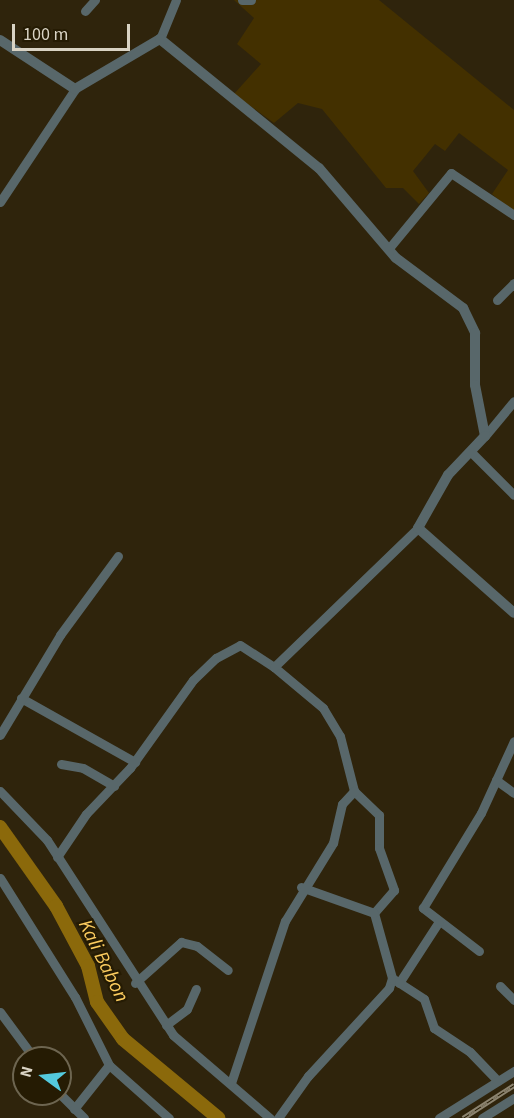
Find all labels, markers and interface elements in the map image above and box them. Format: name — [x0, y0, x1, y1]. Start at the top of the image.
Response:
scale bar — [15, 12, 134, 50]
text: 100 m — [23, 22, 68, 47]
water label: Kali Babon — [73, 916, 133, 1006]
north arrow — [12, 1046, 72, 1106]
text: N — [15, 1064, 39, 1080]

